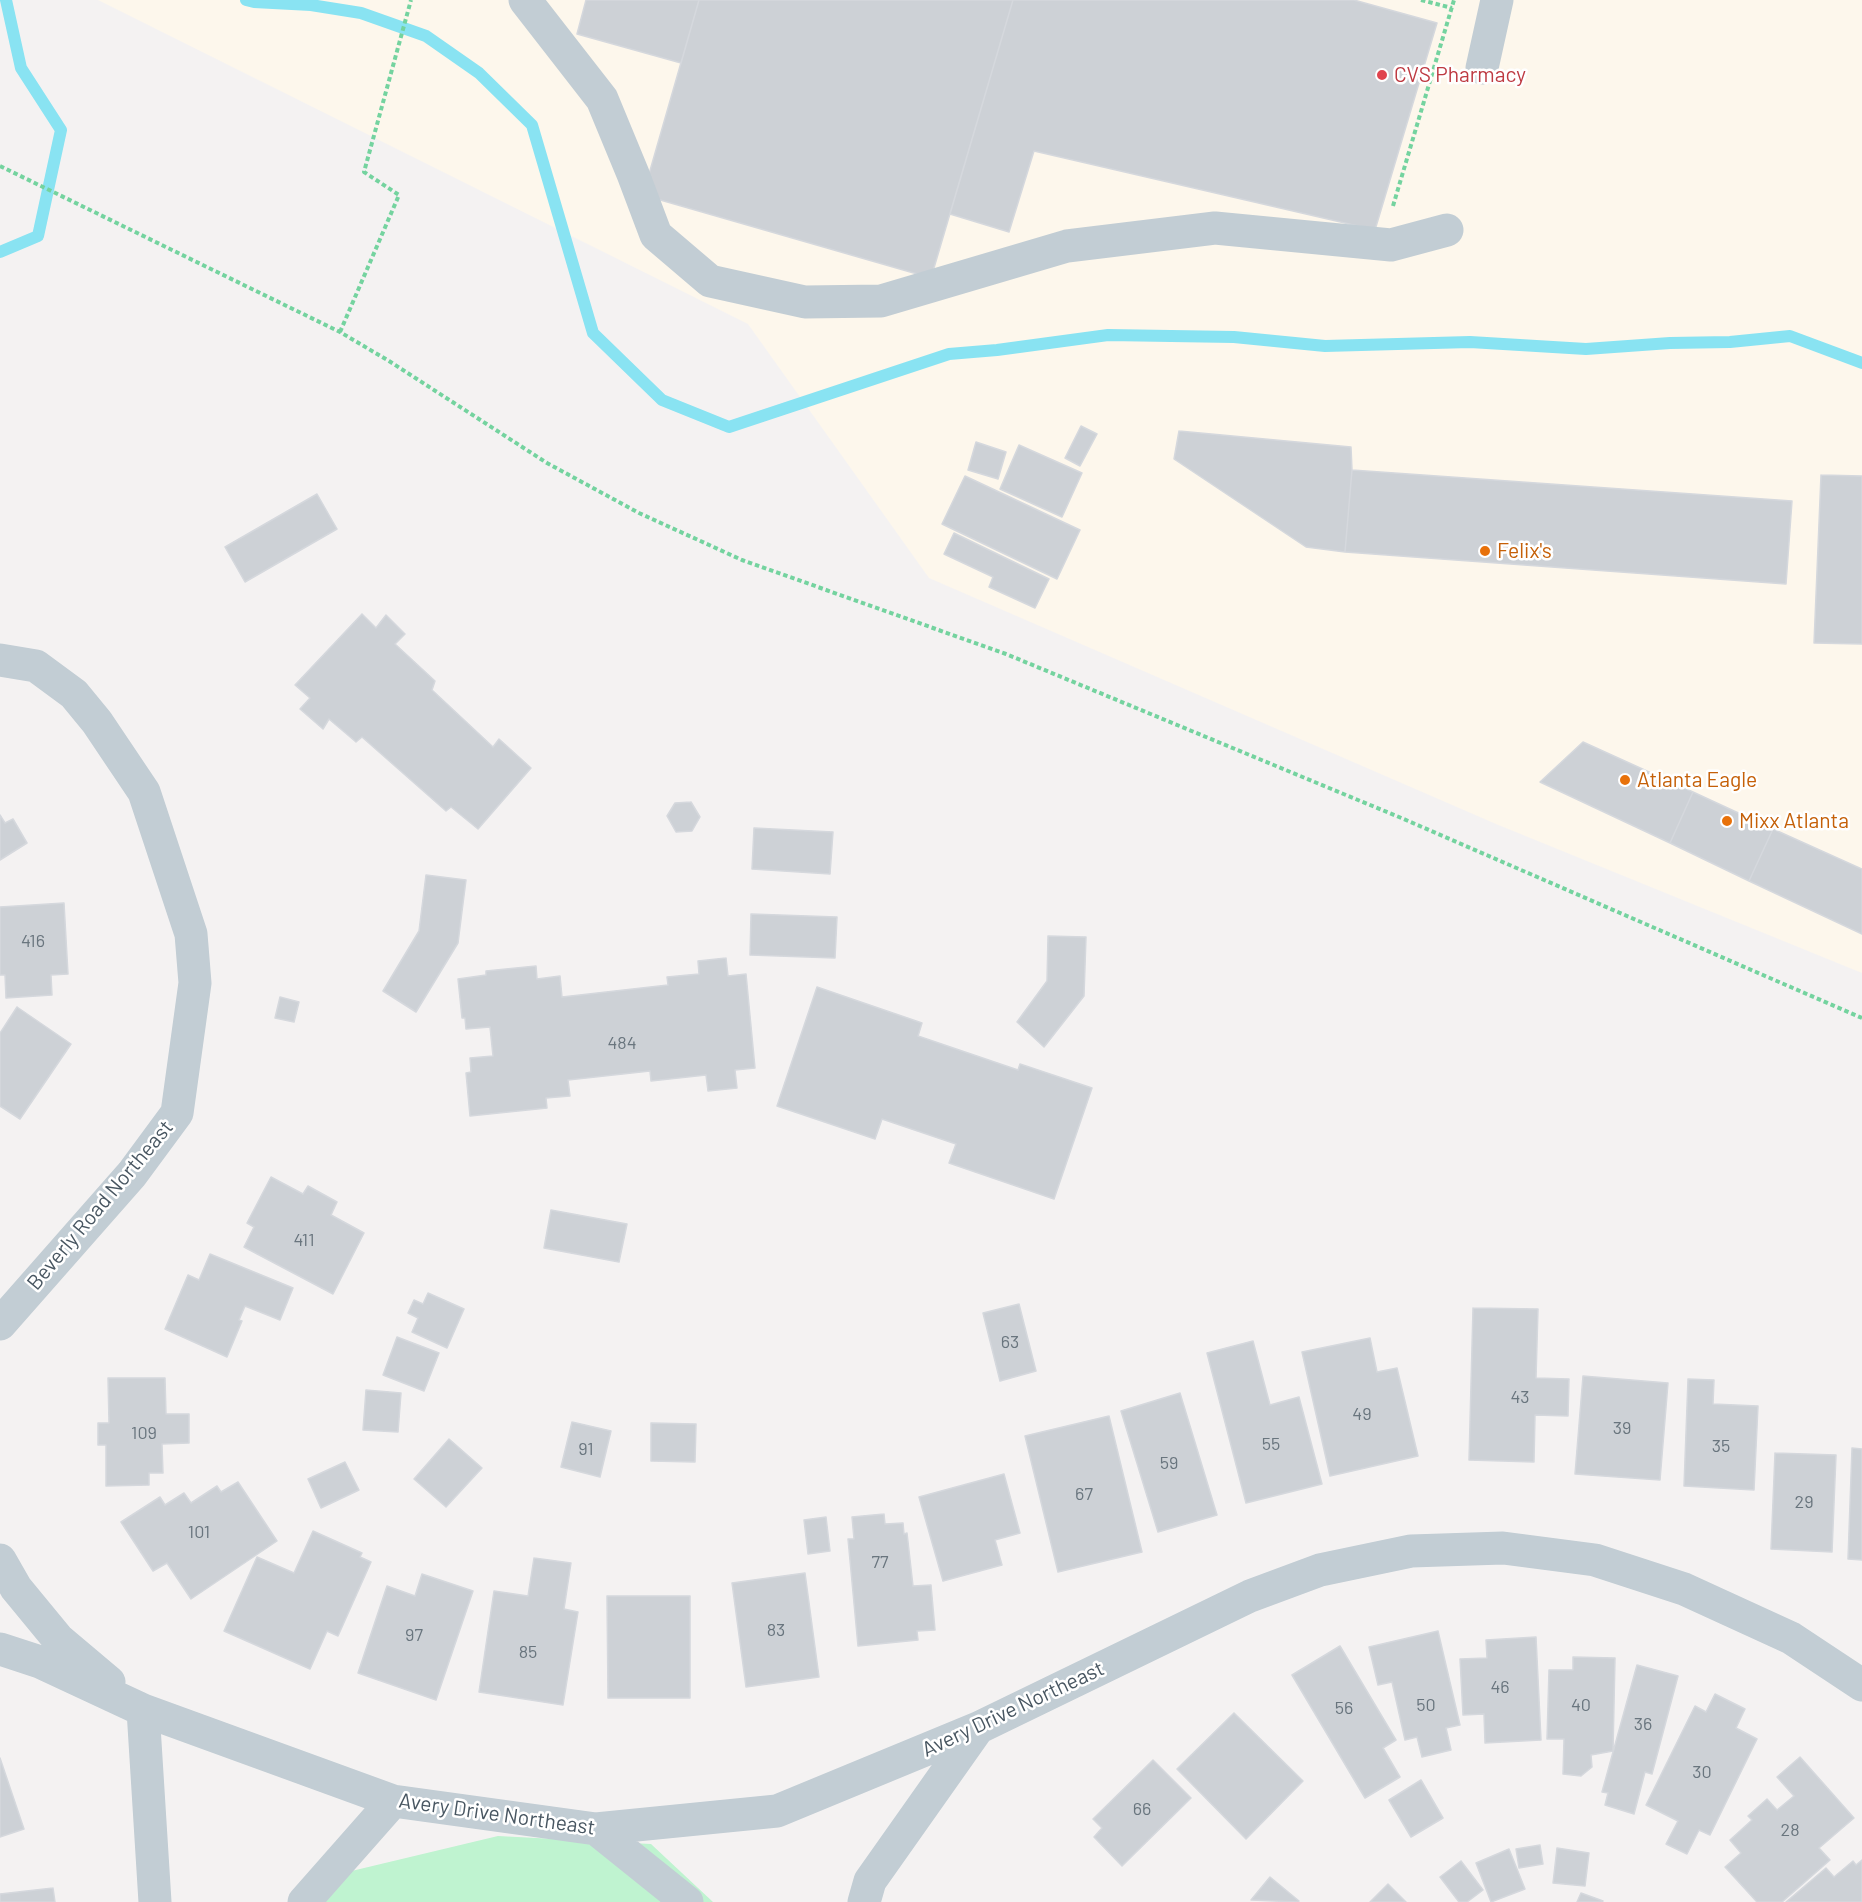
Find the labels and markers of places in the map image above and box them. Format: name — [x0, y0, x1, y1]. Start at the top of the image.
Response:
place label: CVS Pharmacy — [1394, 62, 1526, 88]
marker: CVS Pharmacy — [1375, 68, 1389, 82]
place label: Felix's — [1497, 538, 1552, 564]
marker: Felix's — [1478, 544, 1492, 558]
place label: Atlanta Eagle — [1637, 767, 1757, 793]
marker: Atlanta Eagle — [1618, 773, 1632, 787]
place label: Mixx Atlanta — [1739, 808, 1849, 834]
marker: Mixx Atlanta — [1720, 814, 1734, 828]

